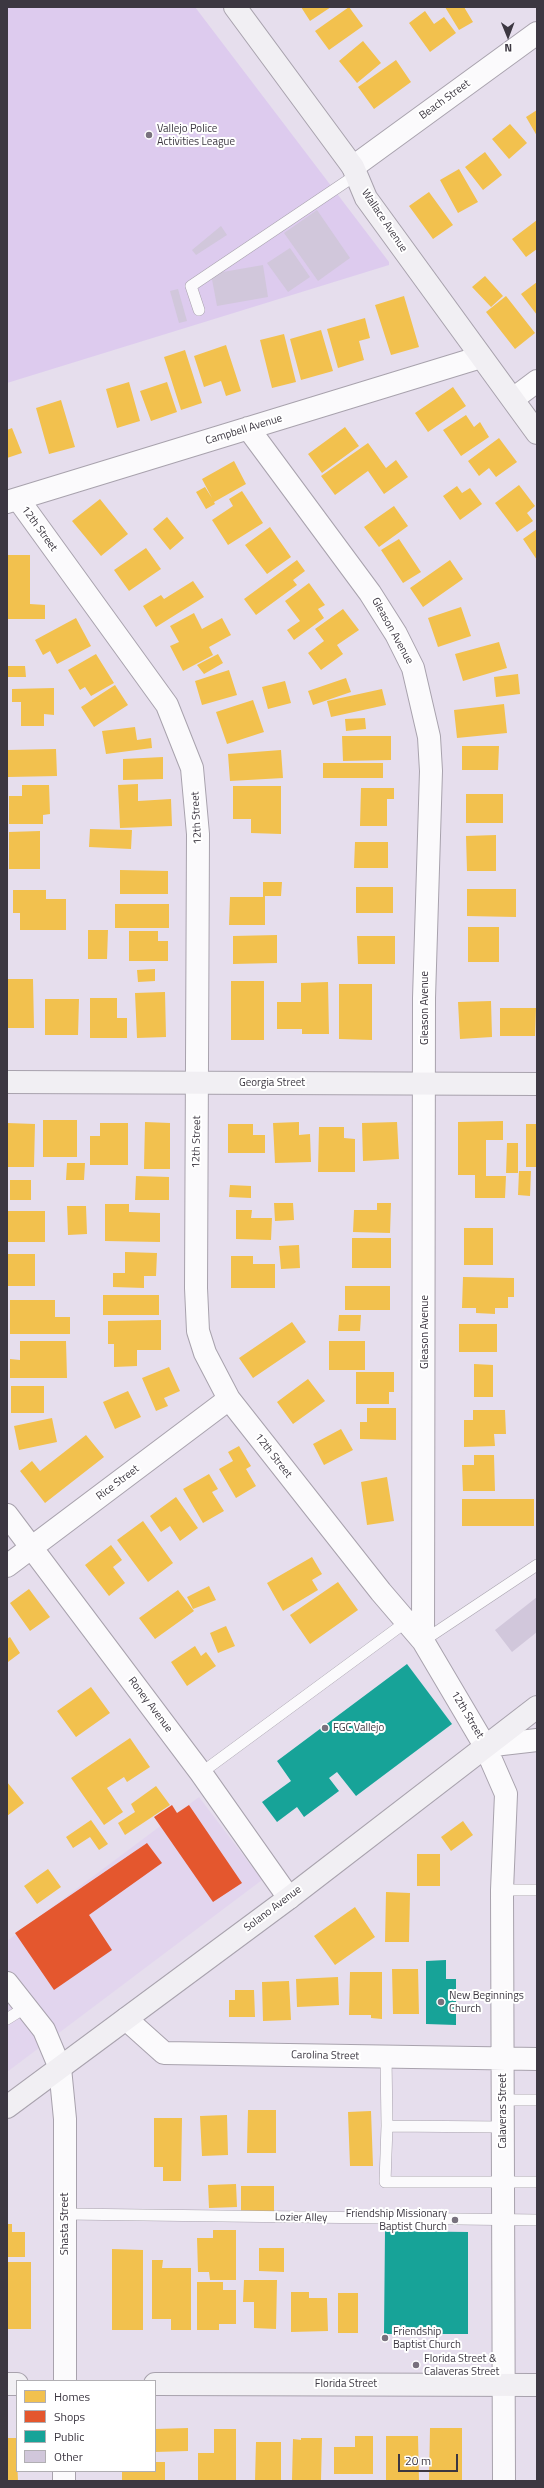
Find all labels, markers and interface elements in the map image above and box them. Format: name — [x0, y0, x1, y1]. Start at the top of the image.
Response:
north arrow — [488, 16, 528, 56]
text: N — [504, 40, 512, 56]
street label: Beach Street — [417, 77, 473, 123]
place label: Vallejo Police Activities League — [157, 122, 235, 148]
marker: Vallejo Police Activities League — [144, 130, 154, 140]
street label: Wallace Avenue — [358, 187, 410, 255]
street label: Campbell Avenue — [204, 412, 284, 448]
street label: 12th Street — [18, 504, 60, 554]
street label: Gleason Avenue — [368, 595, 416, 667]
street label: 12th Street — [189, 791, 205, 845]
street label: Gleason Avenue — [418, 971, 432, 1045]
street label: Georgia Street — [239, 1076, 305, 1090]
street label: 12th Street — [190, 1115, 204, 1169]
street label: Gleason Avenue — [418, 1295, 432, 1369]
street label: 12th Street — [252, 1431, 294, 1481]
street label: Rice Street — [94, 1463, 142, 1503]
street label: Roney Avenue — [125, 1675, 175, 1735]
street label: 12th Street — [448, 1689, 486, 1741]
place label: FGC Vallejo — [333, 1721, 384, 1735]
marker: FGC Vallejo — [320, 1723, 330, 1733]
street label: Solano Avenue — [242, 1883, 304, 1935]
place label: New Beginnings Church — [449, 1989, 524, 2015]
marker: New Beginnings Church — [436, 1997, 446, 2007]
street label: Carolina Street — [291, 2049, 359, 2063]
street label: Calaveras Street — [496, 2073, 510, 2149]
street label: Shasta Street — [58, 2193, 72, 2255]
place label: Friendship Missionary Baptist Church — [346, 2207, 447, 2233]
street label: Lozier Alley — [275, 2211, 327, 2225]
marker: Friendship Missionary Baptist Church — [450, 2215, 460, 2225]
place label: Friendship Baptist Church — [393, 2325, 461, 2351]
marker: Friendship Baptist Church — [380, 2333, 390, 2343]
place label: Florida Street & Calaveras Street — [424, 2352, 499, 2378]
marker: Florida Street & Calaveras Street — [411, 2360, 421, 2370]
street label: Florida Street — [315, 2377, 377, 2391]
legend — [16, 2380, 156, 2472]
text: Homes — [54, 2387, 90, 2406]
text: Shops — [54, 2407, 85, 2426]
text: Public — [54, 2427, 84, 2446]
scale bar — [400, 2446, 460, 2472]
text: Other — [54, 2447, 83, 2466]
text: 20 m — [405, 2451, 431, 2470]

